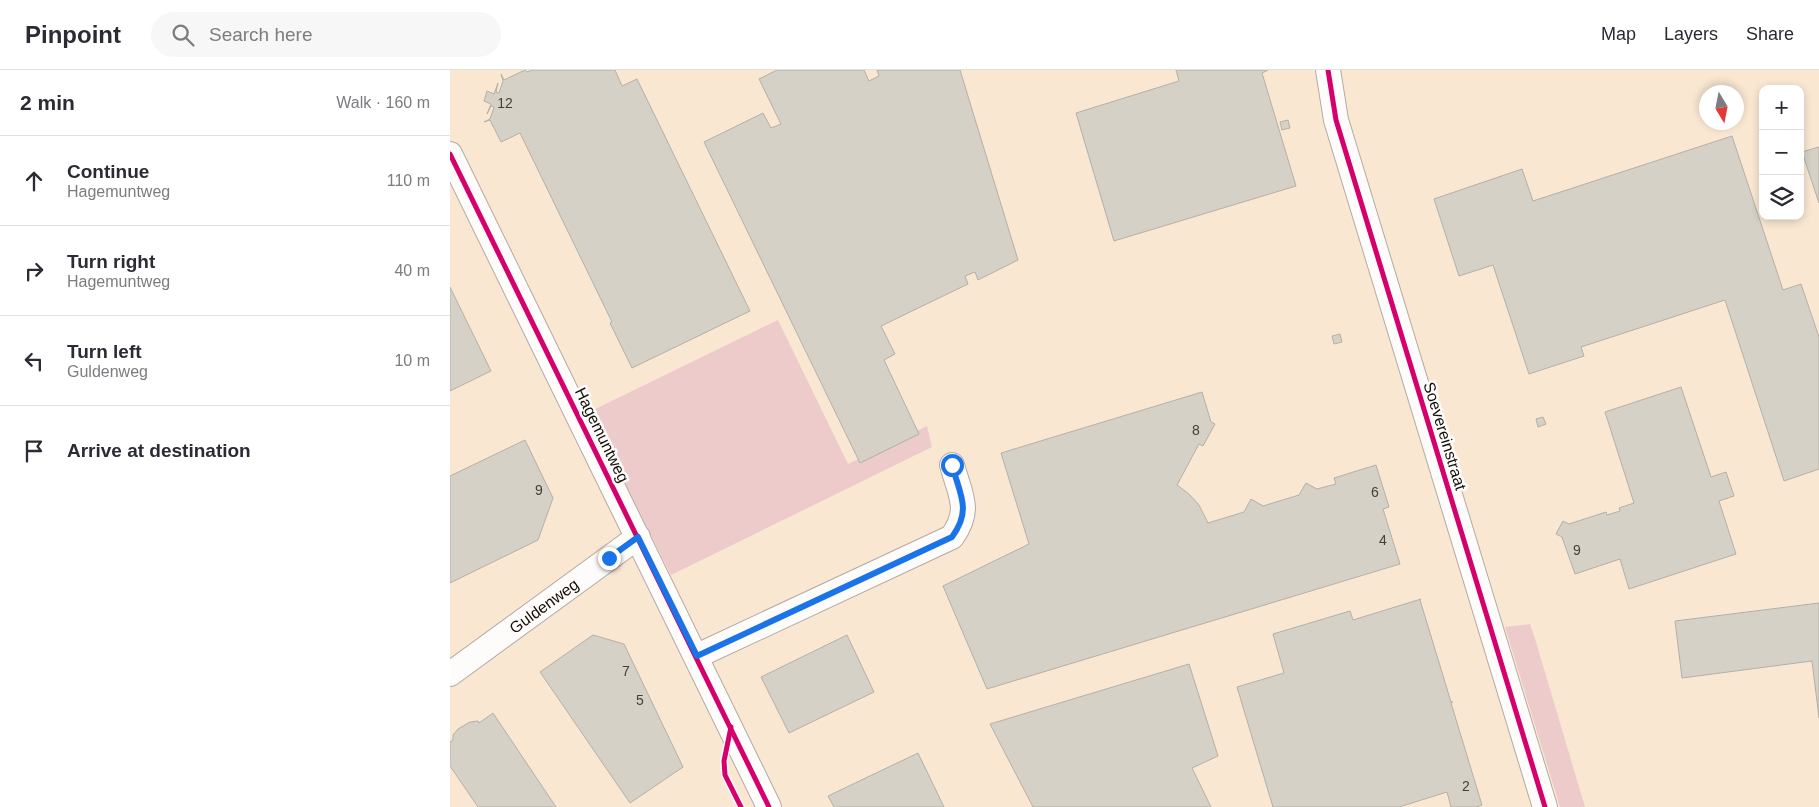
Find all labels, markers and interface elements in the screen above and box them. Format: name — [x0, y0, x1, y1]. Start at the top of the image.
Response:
search box — [151, 12, 501, 57]
text: Pinpoint — [25, 21, 121, 48]
icon: search — [169, 21, 197, 49]
text: Search here — [209, 24, 313, 45]
text: Map — [1601, 24, 1636, 44]
text: Layers — [1664, 24, 1718, 44]
text: Share — [1746, 24, 1794, 44]
north arrow — [1699, 85, 1744, 130]
map controls — [1759, 85, 1804, 220]
button: + — [1759, 85, 1804, 130]
text: 2 min — [20, 91, 75, 114]
text: Walk · 160 m — [336, 94, 430, 111]
house number: 12 — [497, 95, 513, 111]
button: − — [1759, 130, 1804, 175]
text: Continue — [67, 161, 149, 182]
icon: ahead — [20, 167, 48, 195]
text: 110 m — [387, 172, 430, 189]
button: layers — [1759, 175, 1804, 220]
text: Hagemuntweg — [67, 183, 170, 200]
text: Turn right — [67, 251, 155, 272]
icon: right — [20, 257, 48, 285]
text: 40 m — [394, 262, 430, 279]
text: Hagemuntweg — [67, 273, 170, 290]
text: Turn left — [67, 341, 142, 362]
icon: left — [20, 347, 48, 375]
text: 10 m — [394, 352, 430, 369]
text: Guldenweg — [67, 363, 148, 380]
street label: Soevereinstraat — [1420, 380, 1470, 493]
street label: Hagemuntweg — [572, 385, 632, 485]
house number: 8 — [1192, 422, 1200, 438]
icon: arrive — [20, 437, 48, 465]
text: Arrive at destination — [67, 440, 251, 461]
route start — [941, 454, 964, 477]
house number: 9 — [535, 482, 543, 498]
house number: 6 — [1371, 484, 1379, 500]
house number: 4 — [1379, 532, 1387, 548]
house number: 9 — [1573, 542, 1581, 558]
route end — [598, 547, 621, 570]
street label: Guldenweg — [506, 575, 581, 636]
house number: 7 — [622, 663, 630, 679]
house number: 5 — [636, 692, 644, 708]
house number: 2 — [1462, 778, 1470, 794]

